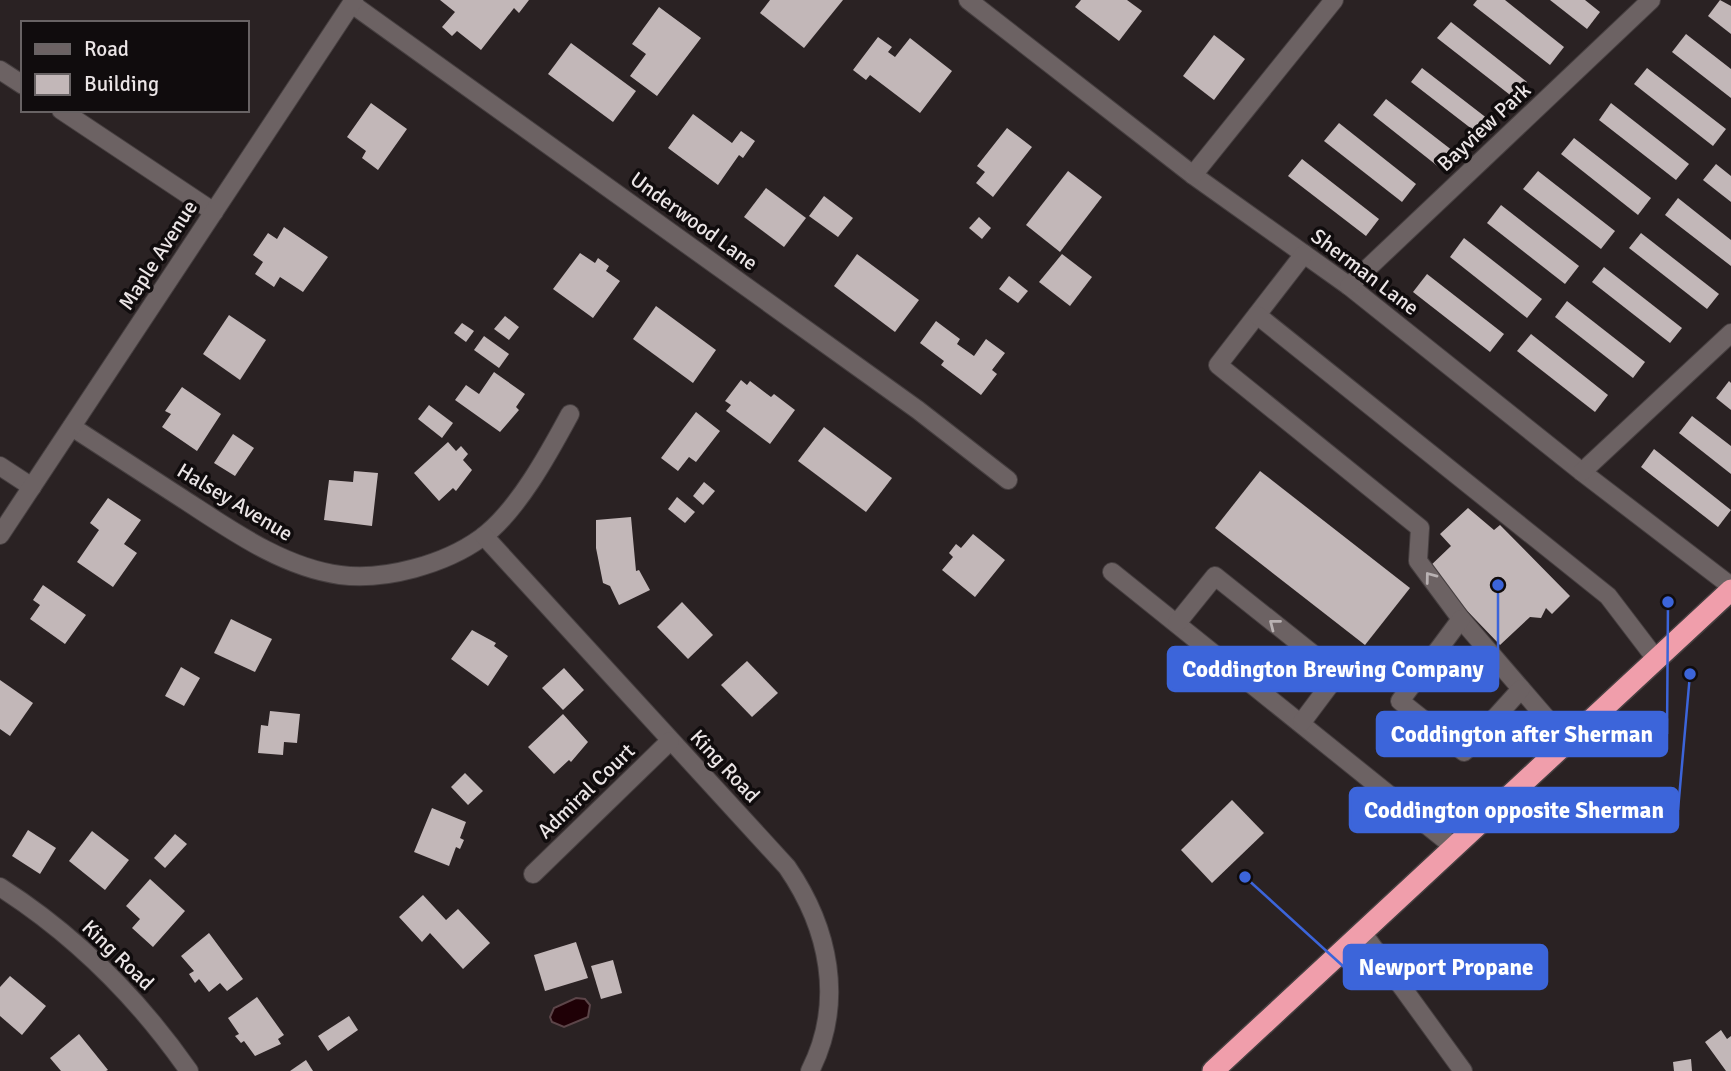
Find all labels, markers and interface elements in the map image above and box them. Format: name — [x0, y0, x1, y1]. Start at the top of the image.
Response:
legend — [21, 21, 248, 112]
text: Road — [84, 36, 129, 62]
text: Building — [84, 71, 159, 97]
street label: Bayview Park — [1432, 77, 1536, 177]
street label: Underwood Lane — [625, 166, 763, 276]
street label: Maple Avenue — [113, 195, 203, 315]
street label: Sherman Lane — [1306, 223, 1424, 321]
street label: Halsey Avenue — [172, 457, 298, 547]
one-way arrow — [1426, 572, 1438, 584]
one-way arrow — [1270, 619, 1282, 632]
callout: Coddington Brewing Company — [1168, 647, 1498, 691]
text: Coddington Brewing Company — [1182, 655, 1484, 684]
callout: Coddington after Sherman — [1377, 712, 1667, 756]
text: Coddington after Sherman — [1391, 720, 1653, 749]
street label: King Road — [685, 724, 765, 808]
street label: Admiral Court — [532, 738, 640, 844]
callout: Coddington opposite Sherman — [1350, 788, 1678, 832]
text: Coddington opposite Sherman — [1364, 796, 1664, 825]
street label: King Road — [76, 914, 160, 996]
callout: Newport Propane — [1344, 945, 1547, 989]
text: Newport Propane — [1359, 953, 1533, 982]

